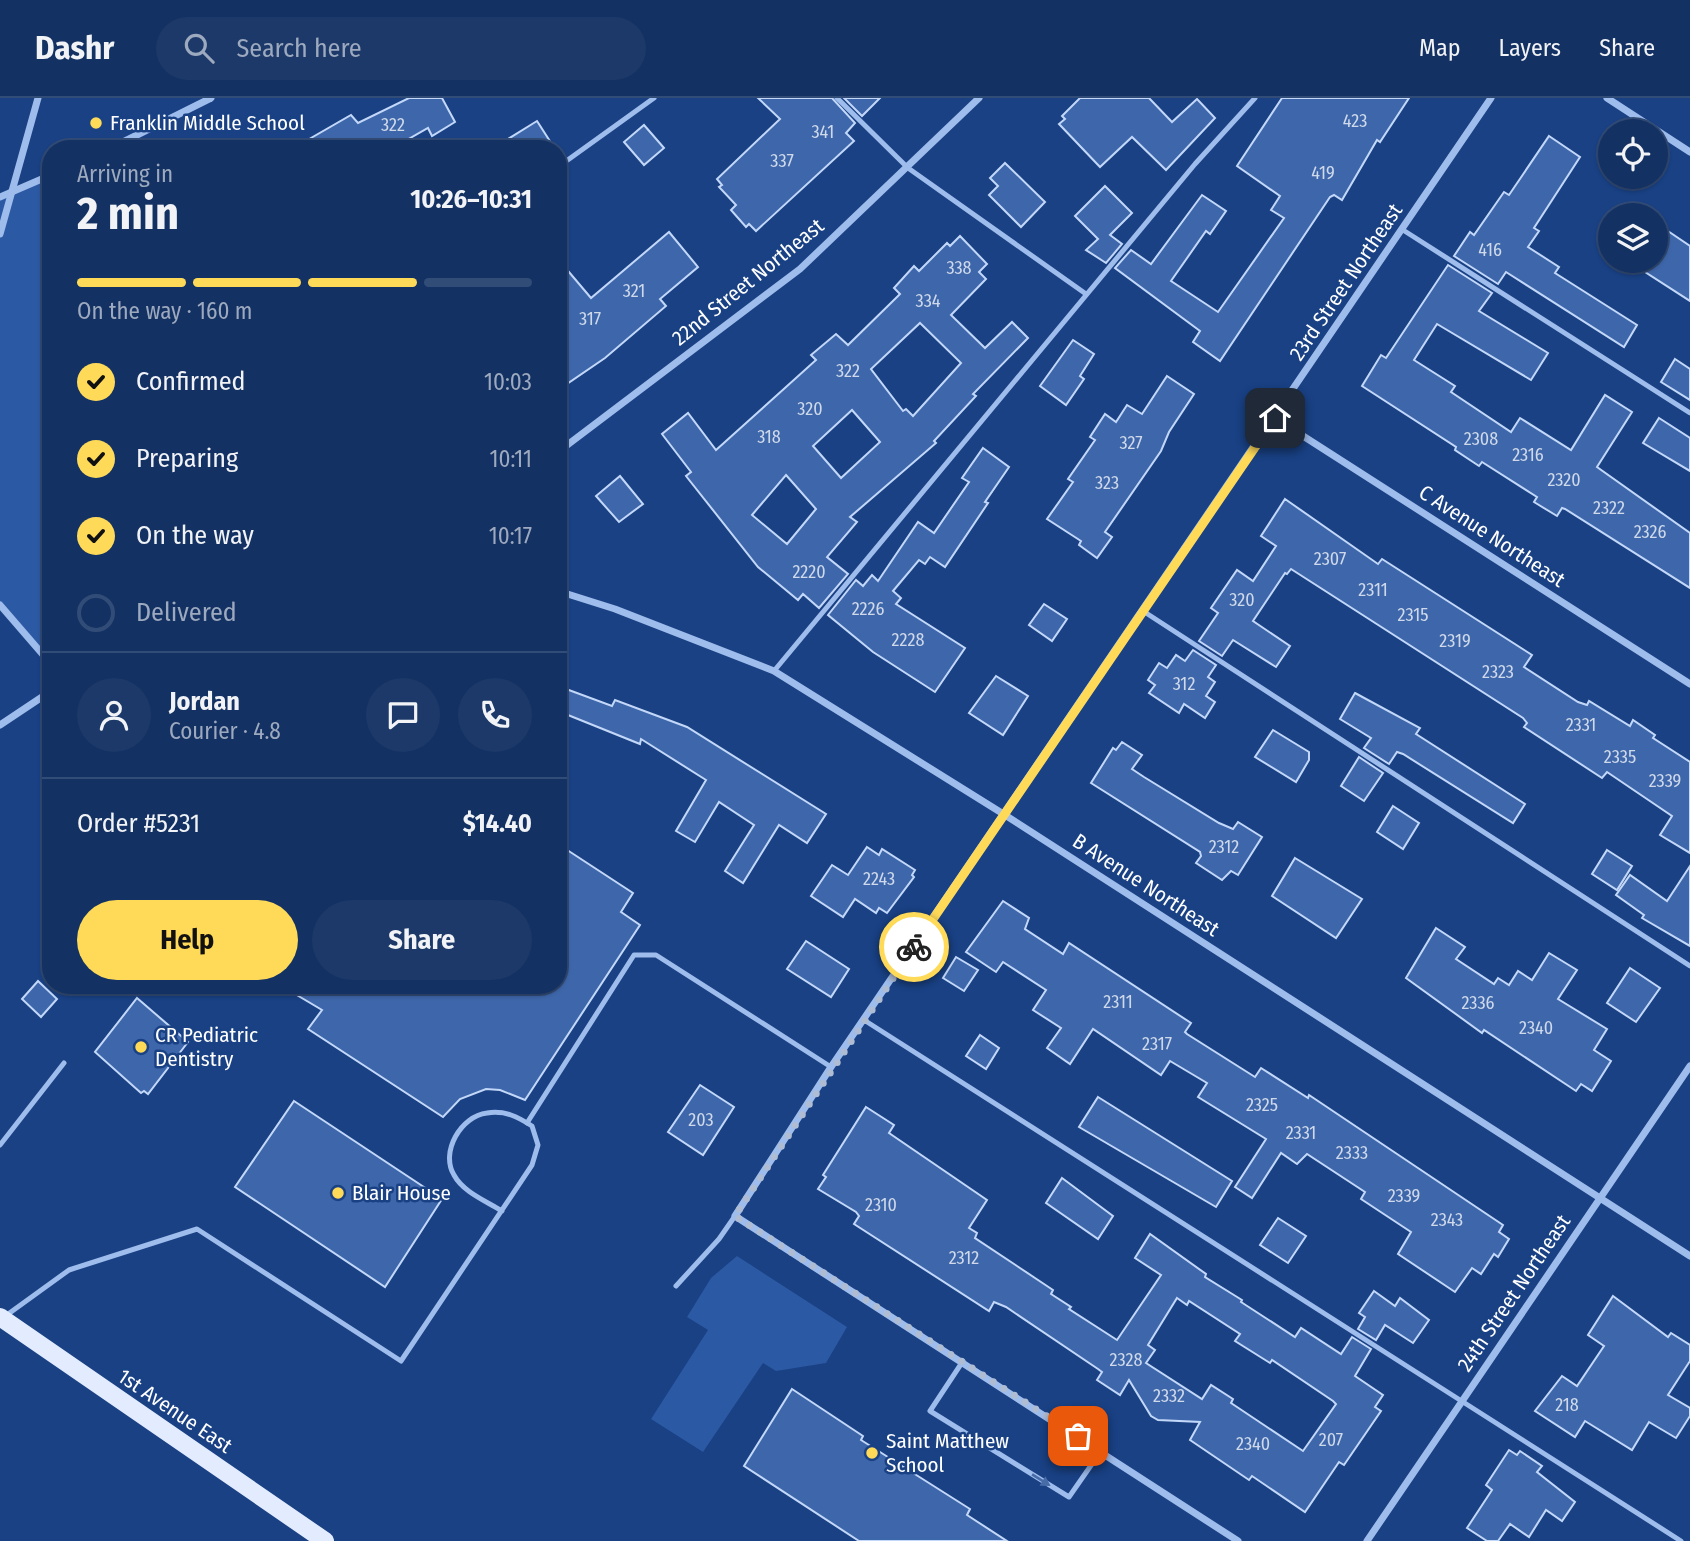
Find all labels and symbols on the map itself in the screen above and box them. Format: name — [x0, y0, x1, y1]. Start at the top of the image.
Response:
place label: Franklin Middle School — [110, 110, 305, 136]
house number: 423 — [1343, 110, 1367, 132]
house number: 322 — [381, 114, 405, 136]
marker: Franklin Middle School — [88, 115, 104, 131]
house number: 341 — [812, 121, 834, 143]
house number: 337 — [770, 150, 794, 172]
house number: 419 — [1311, 162, 1335, 184]
street label: 23rd Street Northeast — [1284, 199, 1408, 365]
street label: 22nd Street Northeast — [667, 213, 829, 351]
house number: 416 — [1478, 239, 1502, 261]
house number: 338 — [946, 257, 972, 279]
house number: 321 — [623, 280, 645, 302]
house number: 334 — [916, 290, 941, 312]
house number: 317 — [579, 308, 601, 330]
house number: 322 — [836, 360, 860, 382]
pin — [1245, 388, 1305, 448]
house number: 320 — [797, 398, 823, 420]
house number: 318 — [757, 426, 781, 448]
house number: 2308 — [1464, 428, 1498, 450]
house number: 327 — [1119, 432, 1143, 454]
house number: 2316 — [1512, 444, 1544, 466]
house number: 2320 — [1547, 469, 1581, 491]
house number: 323 — [1095, 472, 1119, 494]
street label: C Avenue Northeast — [1414, 479, 1570, 593]
house number: 2322 — [1593, 497, 1625, 519]
house number: 2326 — [1634, 521, 1666, 543]
house number: 2307 — [1314, 548, 1346, 570]
house number: 2220 — [792, 561, 826, 583]
house number: 2311 — [1358, 579, 1388, 601]
house number: 320 — [1229, 589, 1255, 611]
house number: 2226 — [852, 598, 884, 620]
house number: 2315 — [1398, 604, 1428, 626]
house number: 2228 — [892, 629, 924, 651]
house number: 2319 — [1439, 630, 1471, 652]
house number: 2323 — [1482, 661, 1514, 683]
house number: 312 — [1173, 673, 1195, 695]
house number: 2331 — [1566, 714, 1596, 736]
house number: 2335 — [1604, 746, 1636, 768]
house number: 2339 — [1649, 770, 1681, 792]
street label: B Avenue Northeast — [1068, 828, 1224, 942]
house number: 2312 — [1209, 836, 1239, 858]
house number: 2243 — [863, 868, 895, 890]
courier — [879, 912, 949, 982]
house number: 2311 — [1103, 991, 1133, 1013]
house number: 2336 — [1461, 992, 1495, 1014]
house number: 2340 — [1519, 1017, 1553, 1039]
place label: CR Pediatric Dentistry — [155, 1022, 258, 1072]
house number: 2317 — [1142, 1033, 1172, 1055]
marker: CR Pediatric Dentistry — [133, 1039, 149, 1055]
house number: 2325 — [1246, 1094, 1278, 1116]
house number: 203 — [688, 1109, 714, 1131]
house number: 2331 — [1286, 1122, 1316, 1144]
house number: 2333 — [1336, 1142, 1368, 1164]
place label: Blair House — [352, 1180, 451, 1206]
marker: Blair House — [330, 1185, 346, 1201]
house number: 2339 — [1388, 1185, 1420, 1207]
house number: 2310 — [865, 1194, 897, 1216]
house number: 2343 — [1431, 1209, 1463, 1231]
street label: 24th Street Northeast — [1452, 1209, 1576, 1376]
house number: 2312 — [949, 1247, 979, 1269]
house number: 2328 — [1110, 1349, 1142, 1371]
street label: 1st Avenue East — [113, 1363, 237, 1459]
house number: 2332 — [1153, 1385, 1185, 1407]
house number: 218 — [1555, 1394, 1579, 1416]
pin — [1048, 1406, 1108, 1466]
place label: Saint Matthew School — [886, 1428, 1009, 1478]
house number: 207 — [1319, 1429, 1343, 1451]
house number: 2340 — [1236, 1433, 1270, 1455]
marker: Saint Matthew School — [864, 1445, 880, 1461]
one-way arrow — [1032, 1474, 1051, 1487]

